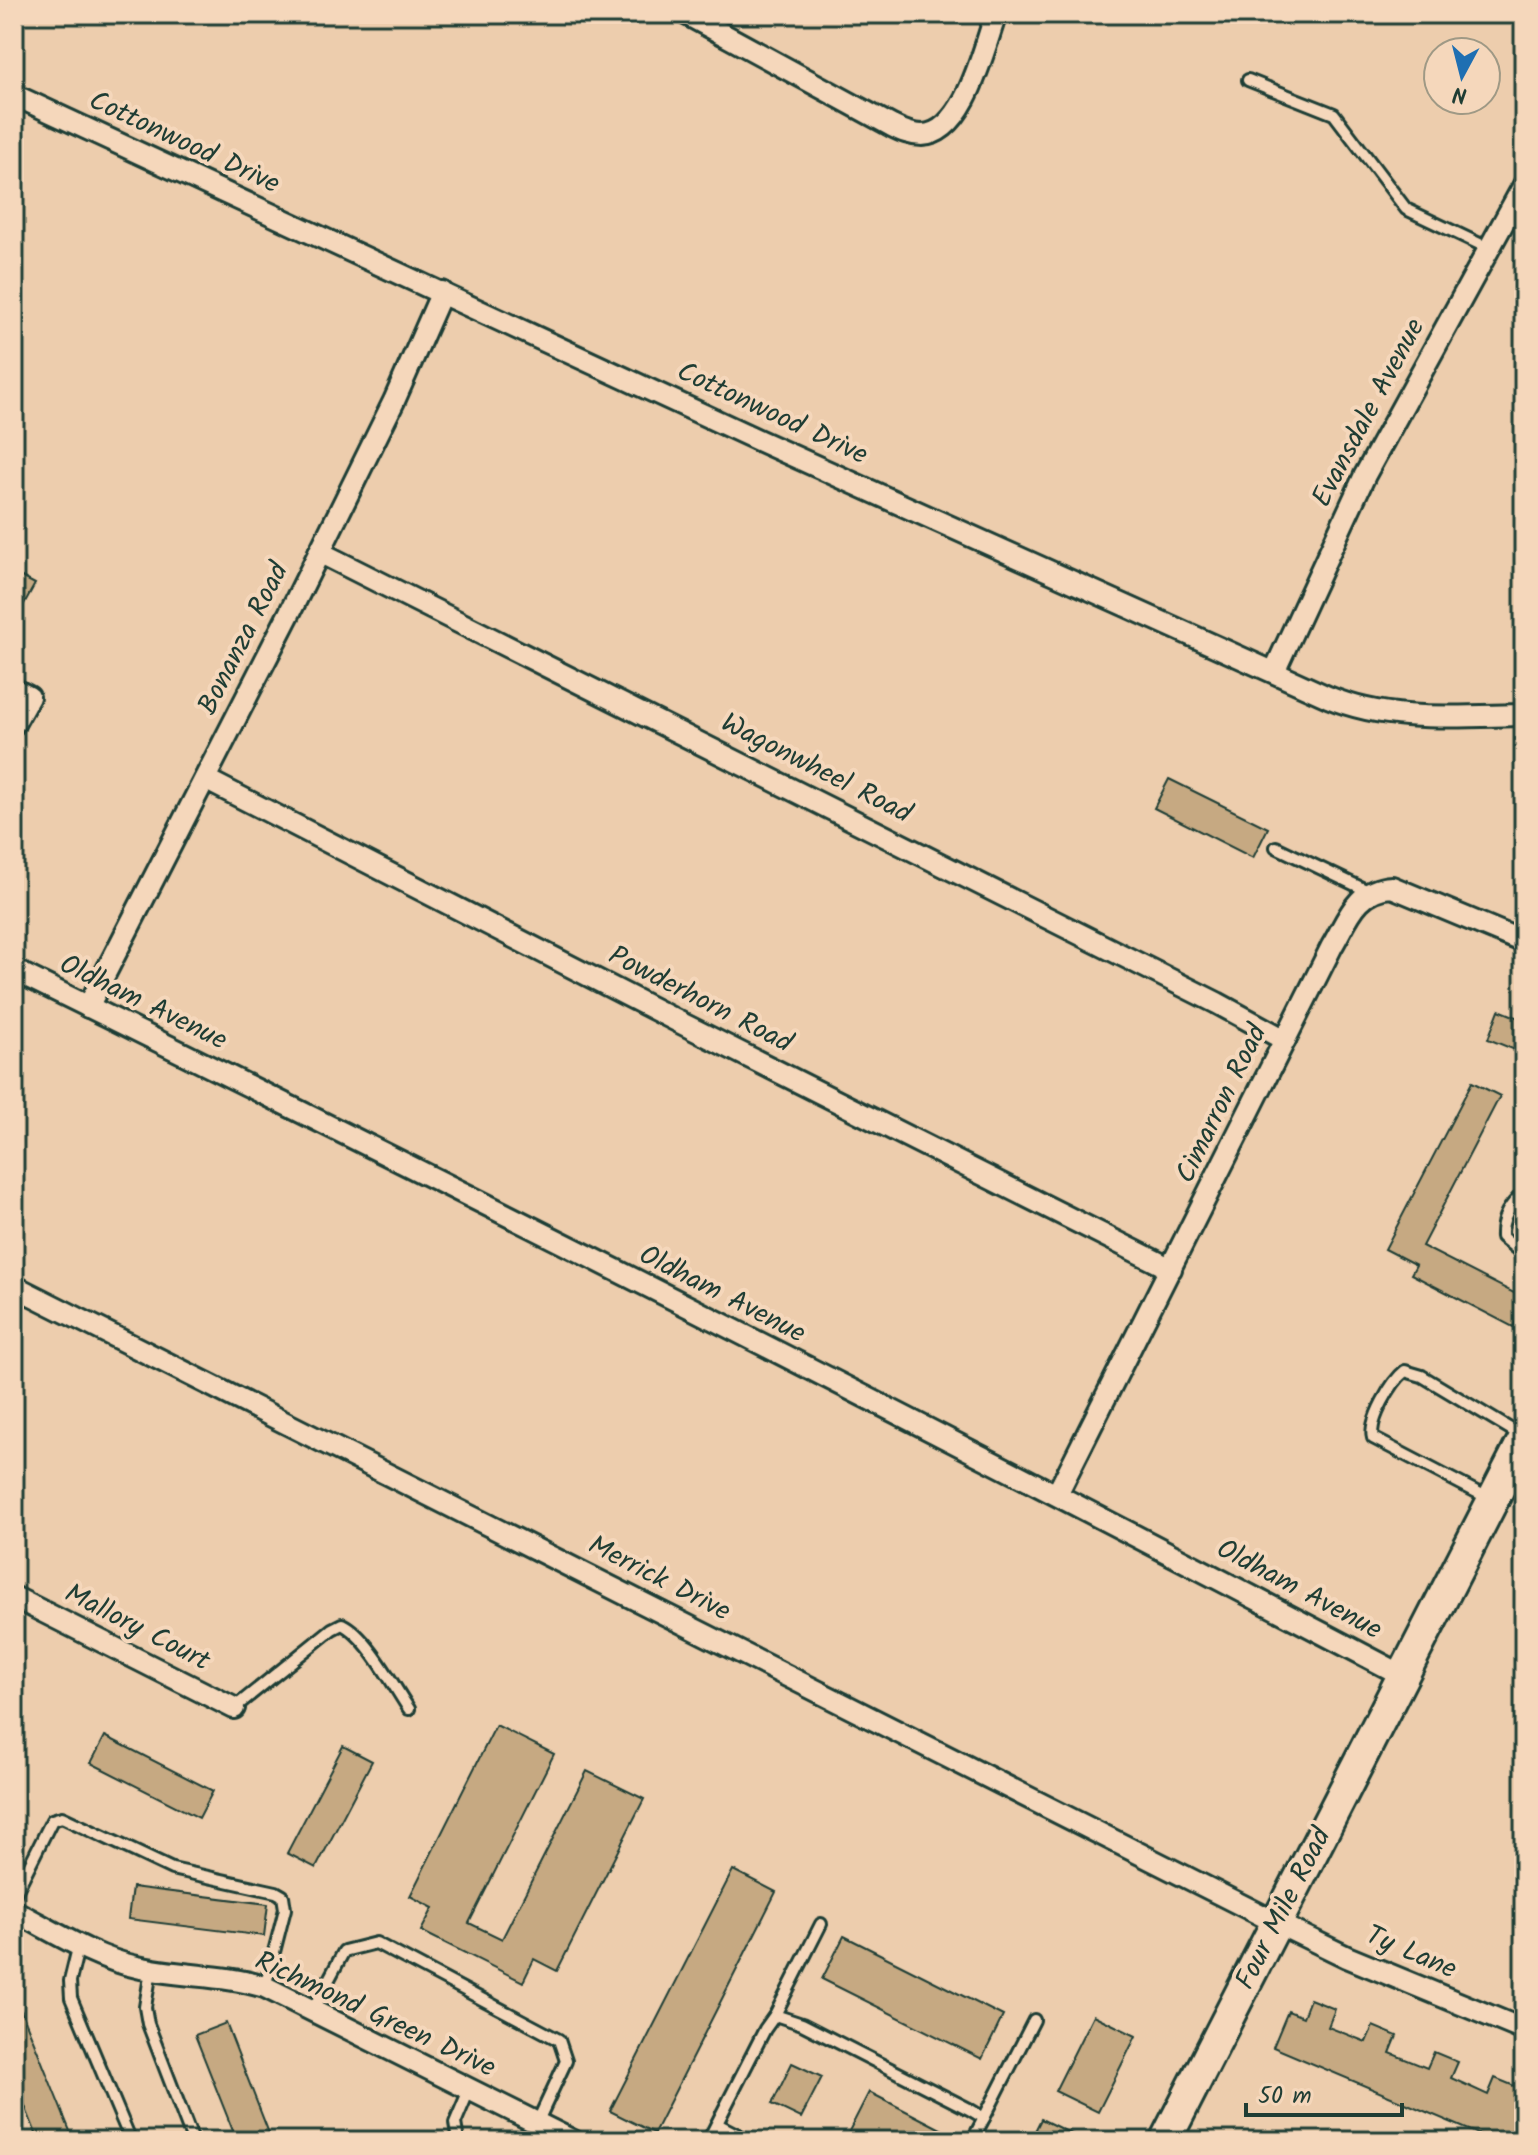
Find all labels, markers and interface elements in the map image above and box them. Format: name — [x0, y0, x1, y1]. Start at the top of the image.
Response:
north arrow — [1422, 36, 1502, 116]
text: N — [1451, 75, 1469, 112]
street label: Cottonwood Drive — [81, 79, 287, 207]
street label: Evansdale Avenue — [1300, 310, 1438, 516]
street label: Cottonwood Drive — [669, 350, 875, 478]
street label: Bonanza Road — [186, 554, 302, 723]
street label: Wagonwheel Road — [713, 701, 920, 837]
street label: Powderhorn Road — [600, 934, 801, 1066]
street label: Oldham Avenue — [51, 943, 235, 1063]
street label: Cimarron Road — [1164, 1016, 1280, 1191]
street label: Oldham Avenue — [631, 1234, 814, 1357]
street label: Merrick Drive — [580, 1524, 739, 1634]
street label: Oldham Avenue — [1208, 1527, 1390, 1653]
street label: Mallory Court — [56, 1572, 219, 1685]
street label: Four Mile Road — [1224, 1819, 1345, 1998]
street label: Ty Lane — [1358, 1914, 1464, 1992]
street label: Richmond Green Drive — [247, 1939, 503, 2091]
scale bar — [1246, 2067, 1402, 2117]
text: 50 m — [1258, 2077, 1312, 2116]

